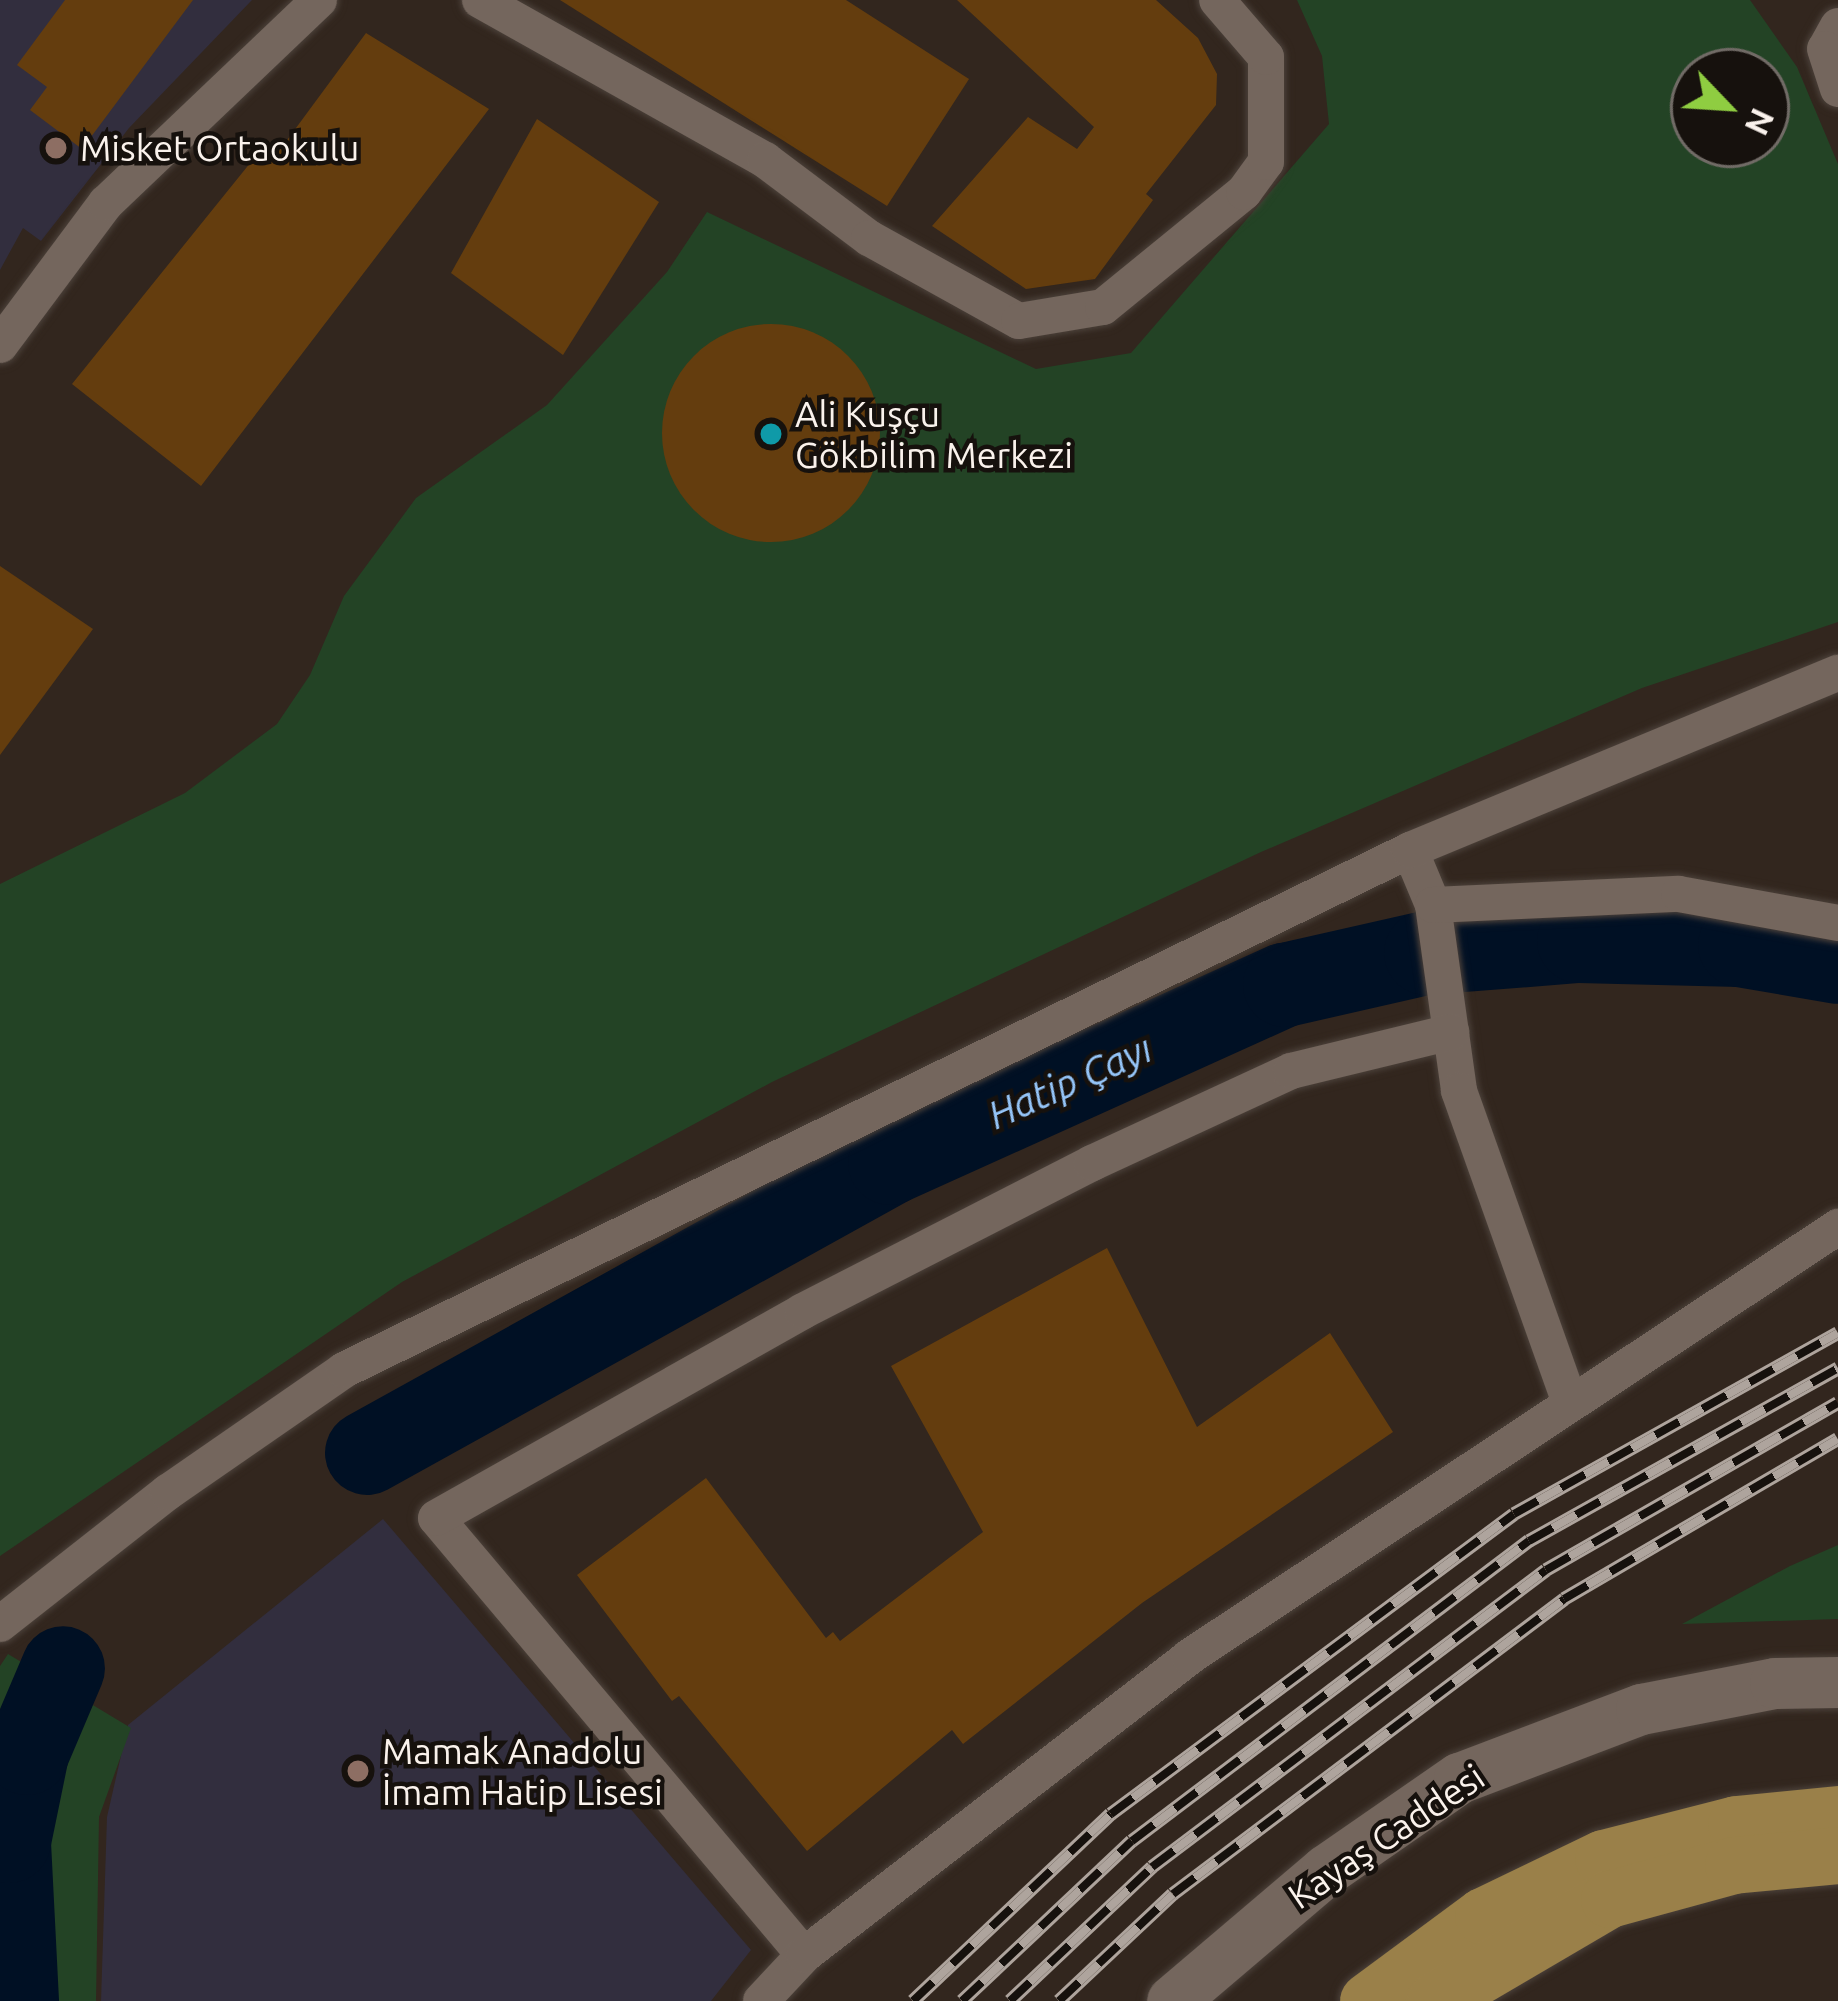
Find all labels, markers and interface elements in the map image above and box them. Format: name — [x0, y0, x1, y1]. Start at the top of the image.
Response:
north arrow — [1670, 48, 1790, 168]
text: N — [1738, 103, 1782, 141]
place label: Misket Ortaokulu — [80, 126, 359, 170]
marker: Misket Ortaokulu — [43, 135, 69, 161]
place label: Ali Kuşçu Gökbilim Merkezi — [795, 391, 1073, 476]
marker: Ali Kuşçu Gökbilim Merkezi — [758, 421, 784, 447]
water label: Hatip Çayı — [981, 1025, 1159, 1139]
place label: Mamak Anadolu İmam Hatip Lisesi — [382, 1728, 663, 1813]
street label: Kayaş Caddesi — [1280, 1755, 1492, 1917]
marker: Mamak Anadolu İmam Hatip Lisesi — [345, 1758, 371, 1784]

